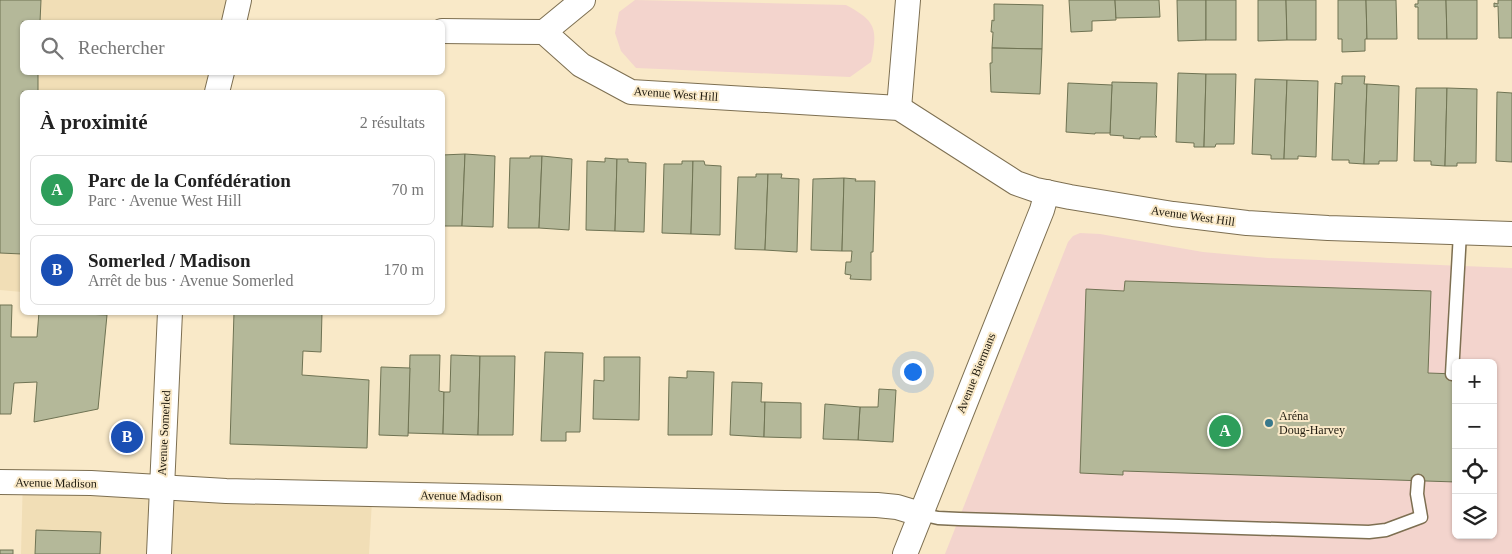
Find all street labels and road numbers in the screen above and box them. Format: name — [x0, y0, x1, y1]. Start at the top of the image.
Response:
street label: Avenue West Hill — [633, 84, 719, 104]
street label: Avenue West Hill — [1150, 203, 1237, 229]
street label: Avenue Biermans — [954, 330, 999, 415]
street label: Avenue Somerled — [155, 390, 173, 476]
street label: Avenue Madison — [15, 475, 97, 491]
street label: Avenue Madison — [420, 488, 502, 504]

